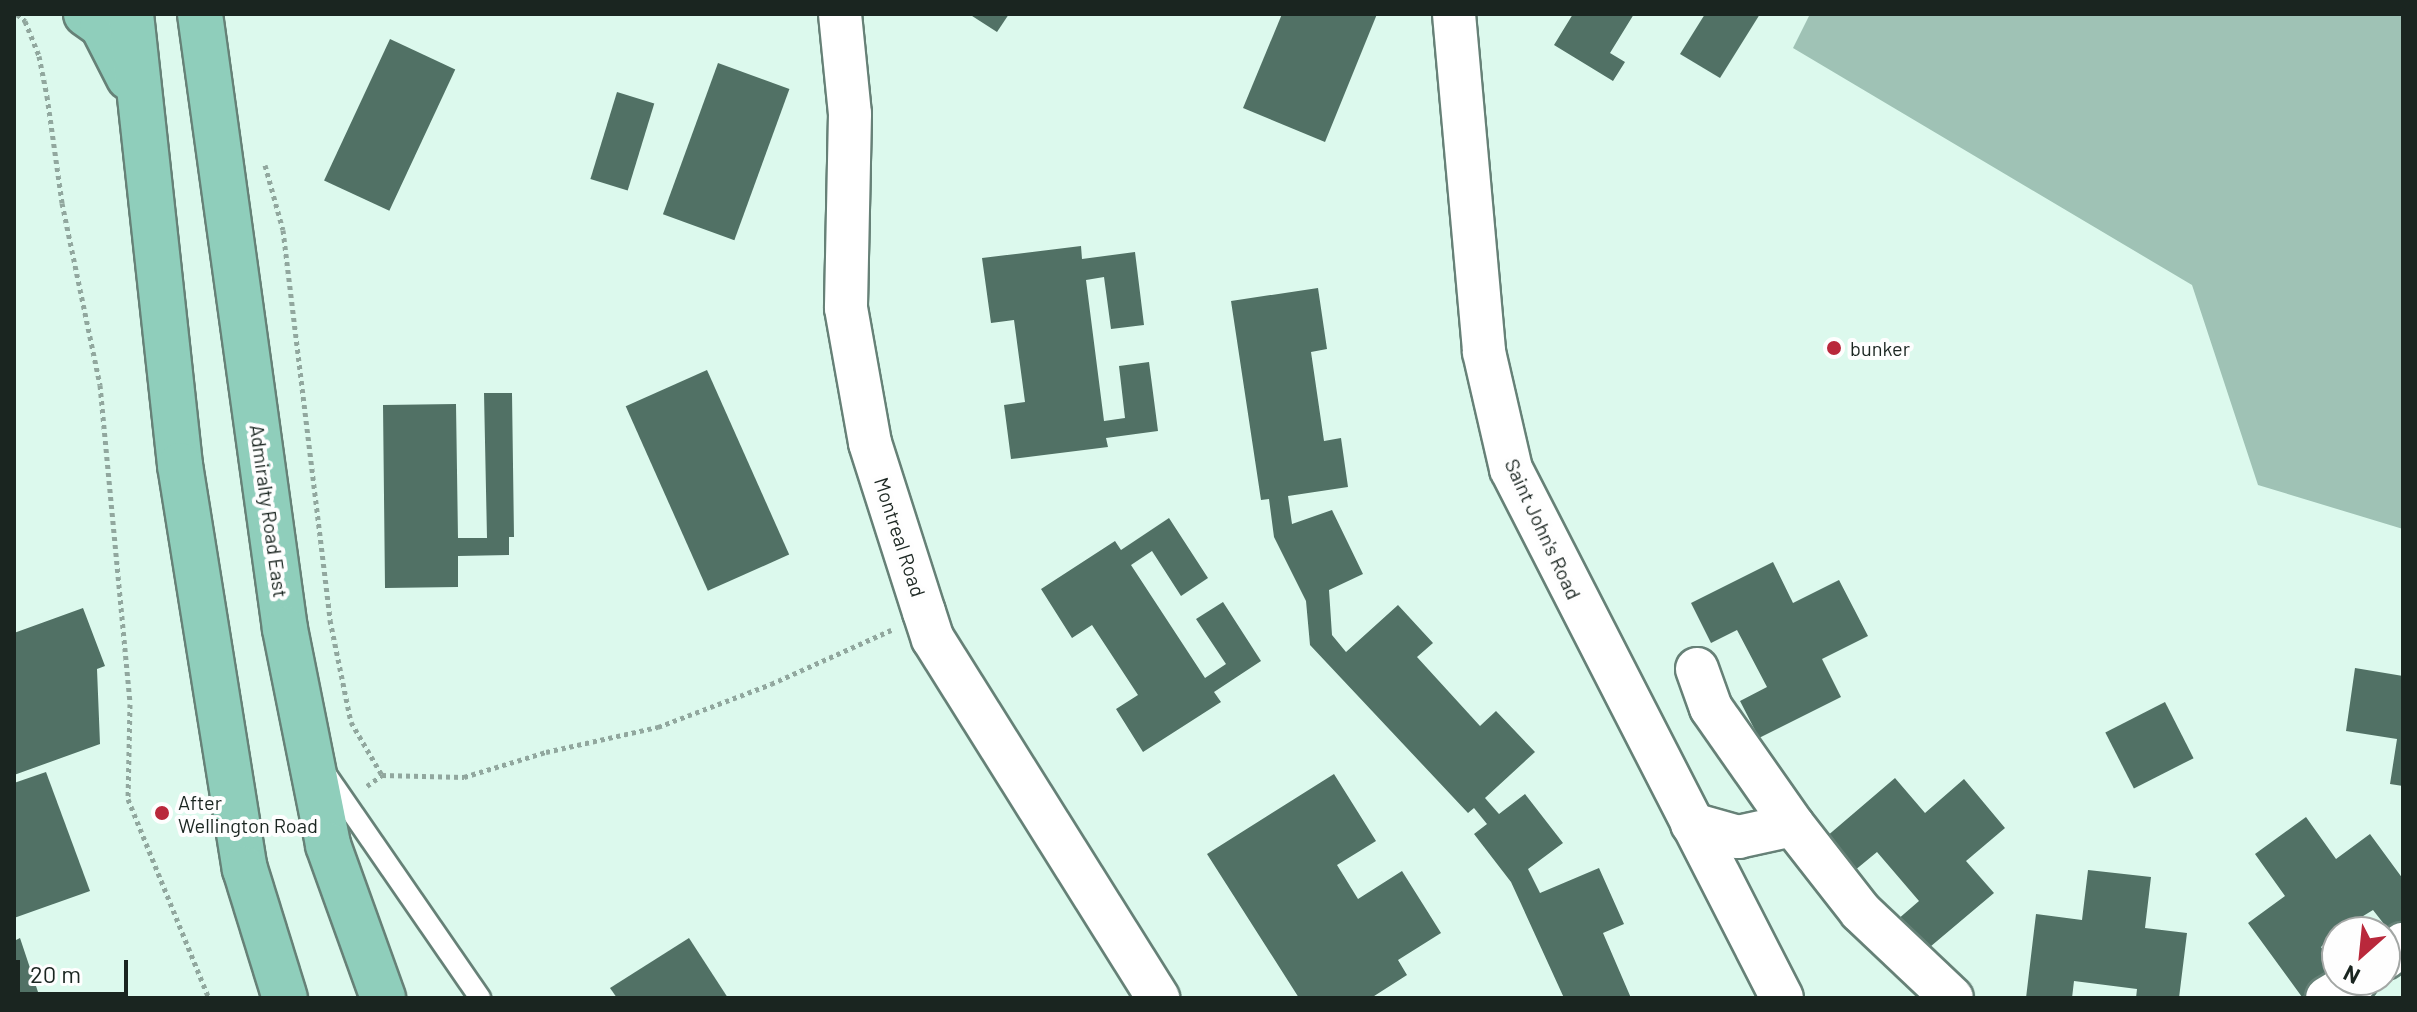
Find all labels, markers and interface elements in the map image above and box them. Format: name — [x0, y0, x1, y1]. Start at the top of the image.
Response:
place label: bunker — [1850, 336, 1910, 360]
marker: bunker — [1825, 339, 1843, 357]
street label: Admiralty Road East — [245, 423, 293, 599]
street label: Saint John's Road — [1500, 455, 1586, 603]
street label: Montreal Road — [869, 474, 931, 600]
place label: After Wellington Road — [178, 790, 318, 837]
marker: After Wellington Road — [153, 804, 171, 822]
north arrow — [2321, 916, 2401, 996]
scale bar — [20, 944, 132, 994]
text: 20 m — [30, 959, 81, 988]
text: N — [2339, 961, 2363, 991]

